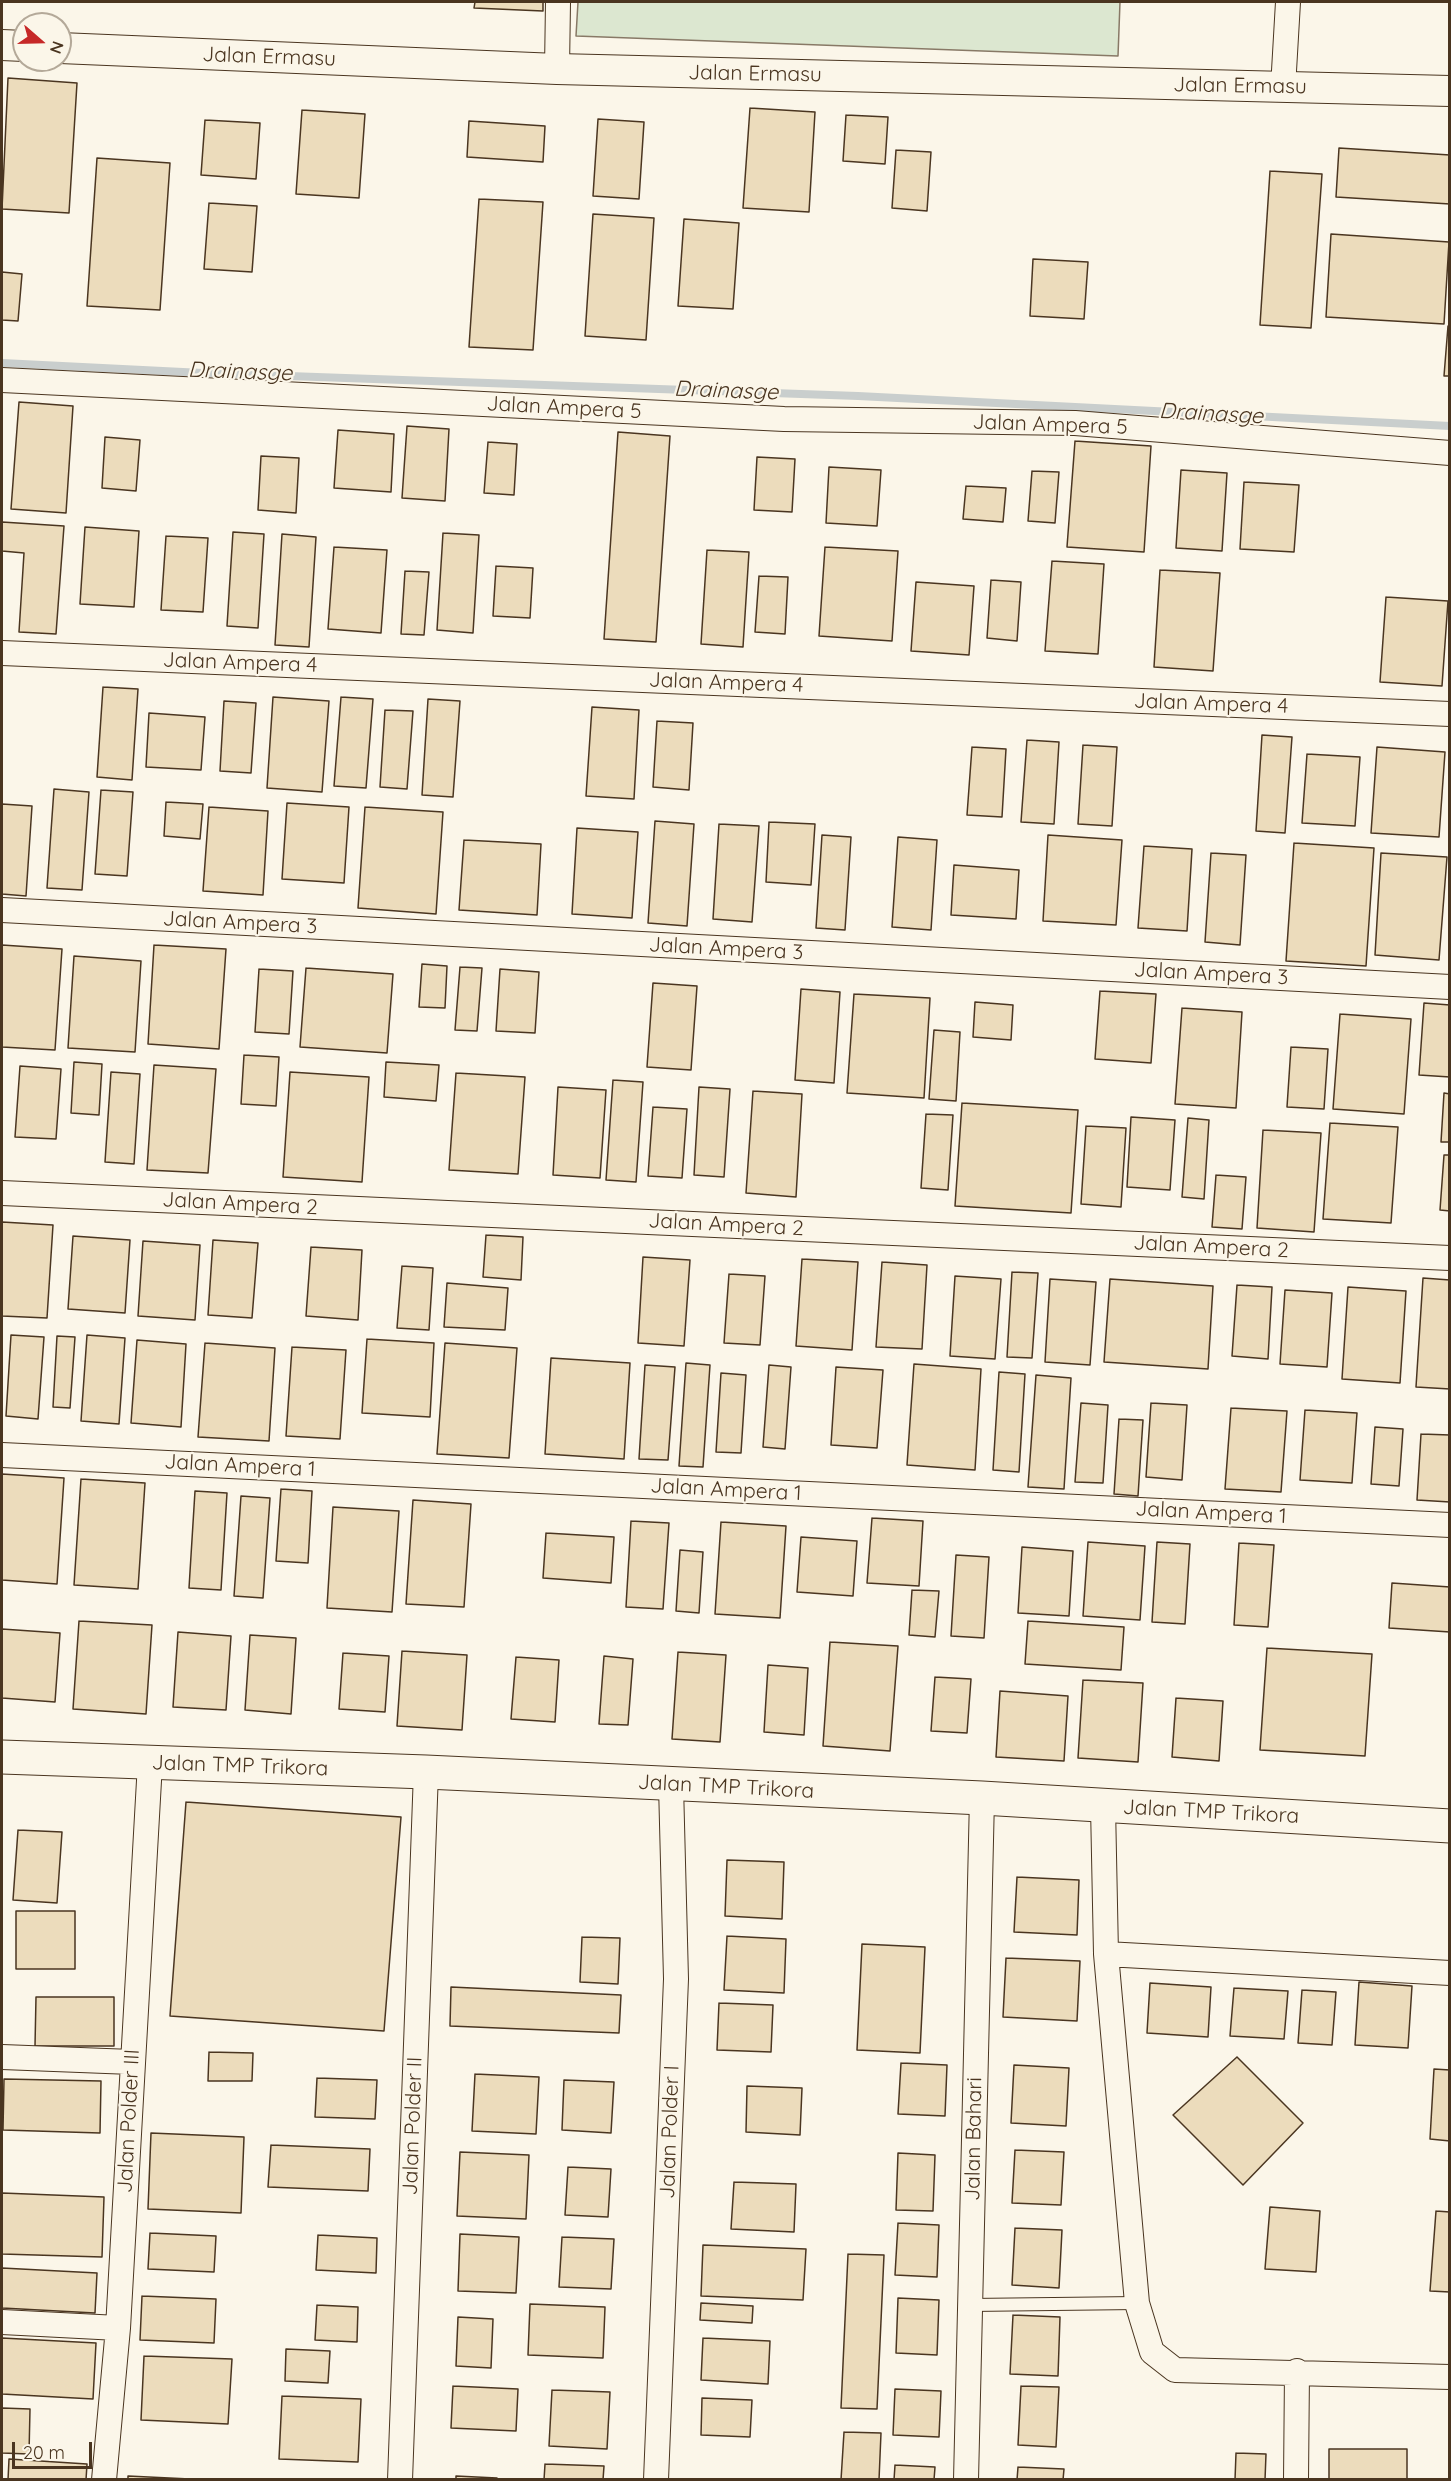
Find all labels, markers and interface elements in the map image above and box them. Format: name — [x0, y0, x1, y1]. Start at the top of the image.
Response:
north arrow — [12, 12, 72, 72]
text: N — [46, 39, 68, 56]
street label: Jalan Ermasu — [202, 42, 336, 72]
street label: Jalan Ermasu — [688, 60, 822, 88]
street label: Jalan Ermasu — [1173, 72, 1307, 100]
water label: Drainasge — [187, 357, 293, 387]
water label: Drainasge — [673, 376, 779, 406]
street label: Jalan Ampera 5 — [486, 391, 642, 425]
water label: Drainasge — [1158, 398, 1264, 430]
street label: Jalan Ampera 5 — [972, 410, 1128, 440]
street label: Jalan Ampera 4 — [162, 648, 318, 678]
street label: Jalan Ampera 4 — [648, 668, 804, 698]
street label: Jalan Ampera 4 — [1133, 689, 1289, 719]
street label: Jalan Ampera 3 — [162, 906, 318, 940]
street label: Jalan Ampera 3 — [648, 932, 804, 966]
street label: Jalan Ampera 3 — [1133, 957, 1289, 991]
street label: Jalan Ampera 2 — [162, 1187, 318, 1221]
street label: Jalan Ampera 2 — [648, 1208, 804, 1242]
street label: Jalan Ampera 2 — [1133, 1230, 1289, 1264]
street label: Jalan Ampera 1 — [164, 1449, 316, 1483]
street label: Jalan Ampera 1 — [650, 1473, 802, 1507]
street label: Jalan Ampera 1 — [1135, 1496, 1287, 1530]
street label: Jalan TMP Trikora — [151, 1750, 329, 1782]
street label: Jalan TMP Trikora — [637, 1770, 815, 1804]
street label: Jalan TMP Trikora — [1122, 1795, 1300, 1829]
street label: Jalan Polder III — [113, 2048, 145, 2194]
street label: Jalan Polder II — [398, 2056, 428, 2196]
street label: Jalan Polder I — [655, 2065, 685, 2199]
street label: Jalan Bahari — [960, 2077, 988, 2201]
scale bar — [15, 2430, 94, 2468]
text: 20 m — [23, 2441, 65, 2464]

